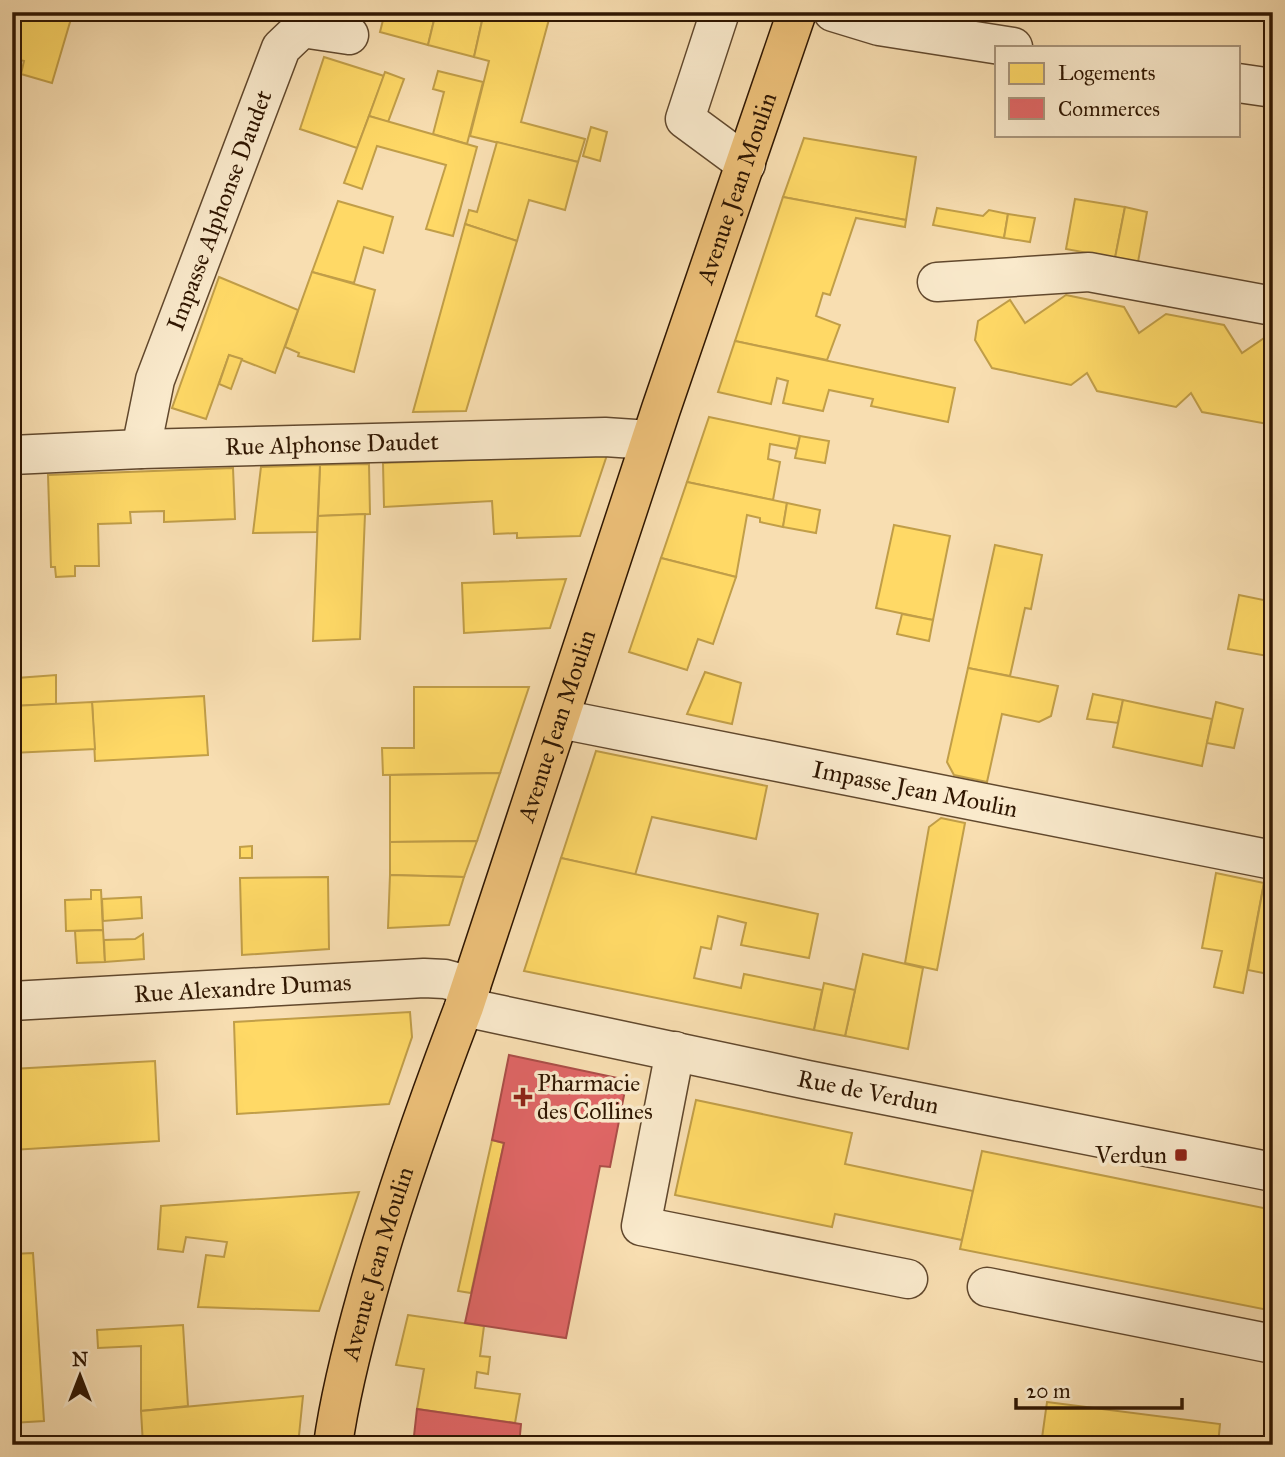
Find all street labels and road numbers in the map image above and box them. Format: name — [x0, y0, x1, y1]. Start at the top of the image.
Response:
street label: Impasse Alphonse Daudet — [160, 85, 279, 335]
street label: Avenue Jean Moulin — [690, 88, 783, 289]
street label: Rue Alphonse Daudet — [224, 426, 440, 462]
street label: Avenue Jean Moulin — [511, 626, 602, 827]
street label: Impasse Jean Moulin — [810, 754, 1020, 824]
street label: Rue Alexandre Dumas — [133, 967, 352, 1009]
street label: Rue de Verdun — [795, 1063, 942, 1121]
street label: Avenue Jean Moulin — [335, 1163, 420, 1364]

